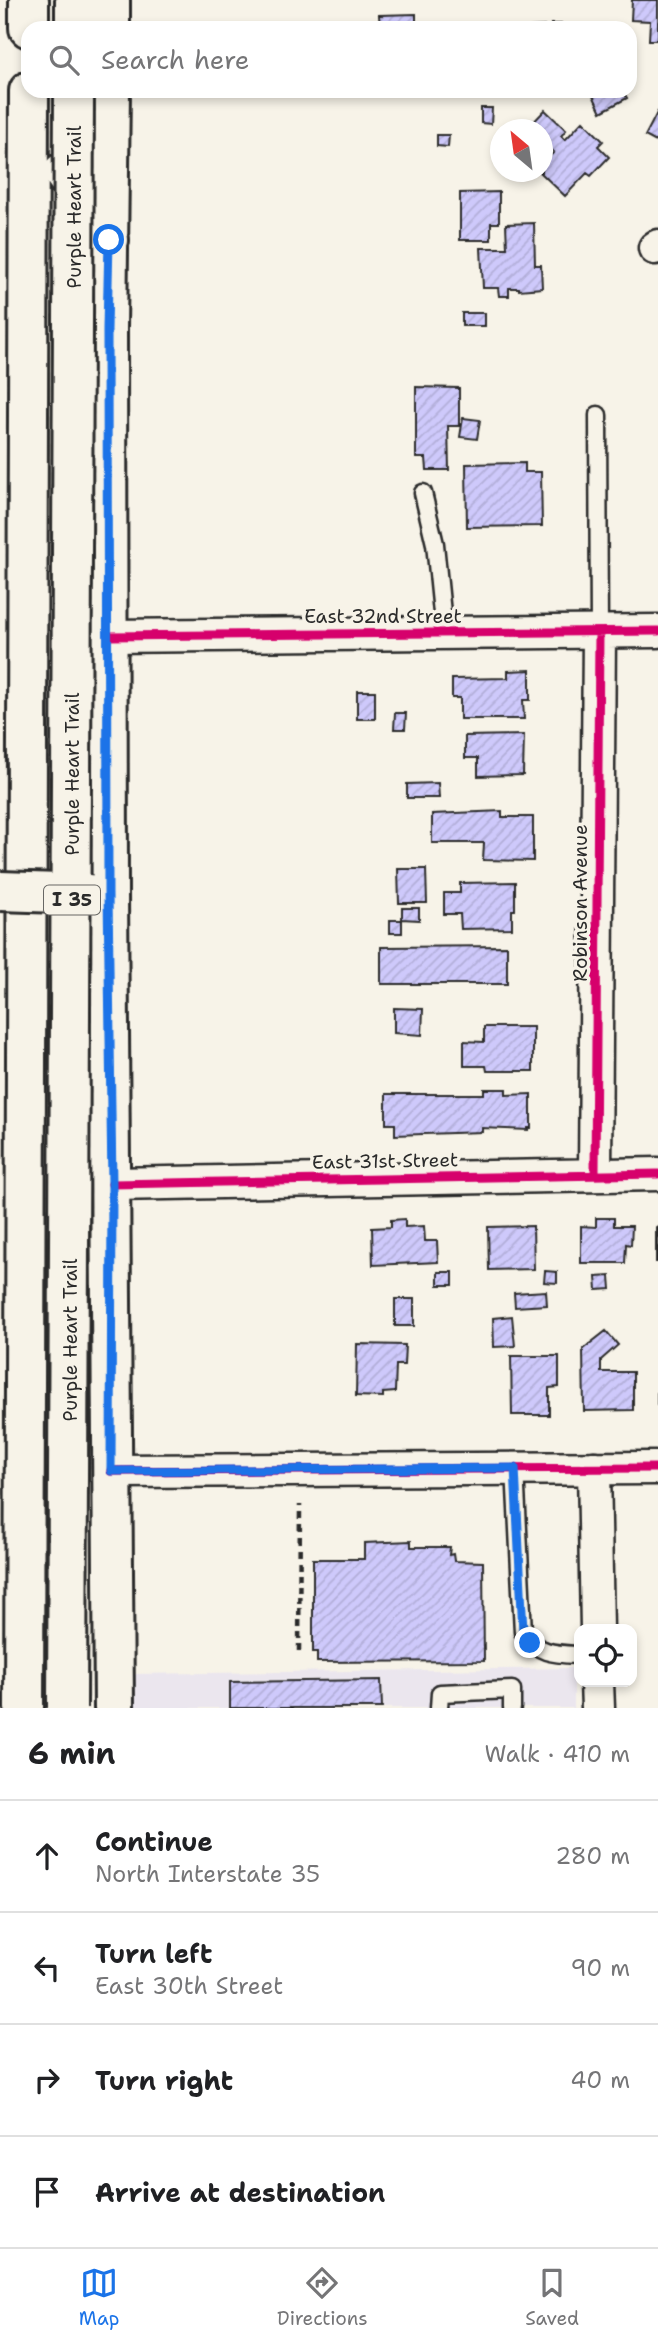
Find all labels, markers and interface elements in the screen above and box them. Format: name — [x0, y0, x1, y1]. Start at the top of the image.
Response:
search box — [21, 21, 637, 98]
icon: search — [45, 41, 83, 79]
text: Search here — [101, 42, 250, 77]
north arrow — [490, 119, 553, 182]
street label: Purple Heart Trail — [62, 125, 87, 289]
route start — [93, 224, 124, 255]
street label: East 32nd Street — [304, 604, 462, 629]
street label: Purple Heart Trail — [60, 692, 85, 856]
street label: Robinson Avenue — [568, 824, 593, 982]
road number: I 35 — [44, 886, 100, 915]
street label: East 31st Street — [312, 1147, 458, 1175]
street label: Purple Heart Trail — [58, 1258, 83, 1422]
map controls — [574, 1624, 637, 1687]
button: locate — [574, 1624, 637, 1687]
route end — [514, 1627, 545, 1658]
text: 6 min — [28, 1733, 115, 1774]
text: Walk · 410 m — [485, 1739, 630, 1769]
text: Continue — [95, 1824, 213, 1859]
icon: ahead — [28, 1837, 66, 1875]
text: 280 m — [555, 1841, 630, 1871]
text: North Interstate 35 — [95, 1859, 320, 1889]
text: Turn left — [95, 1936, 212, 1971]
icon: left — [28, 1949, 66, 1987]
text: 90 m — [570, 1953, 630, 1983]
text: East 30th Street — [95, 1971, 283, 2001]
icon: right — [28, 2061, 66, 2099]
text: Turn right — [95, 2063, 233, 2098]
text: 40 m — [570, 2065, 630, 2095]
icon: arrive — [28, 2173, 66, 2211]
text: Arrive at destination — [95, 2175, 385, 2210]
tab: Map — [79, 2264, 119, 2331]
tab: Directions — [277, 2264, 368, 2331]
tab: Saved — [525, 2264, 579, 2331]

